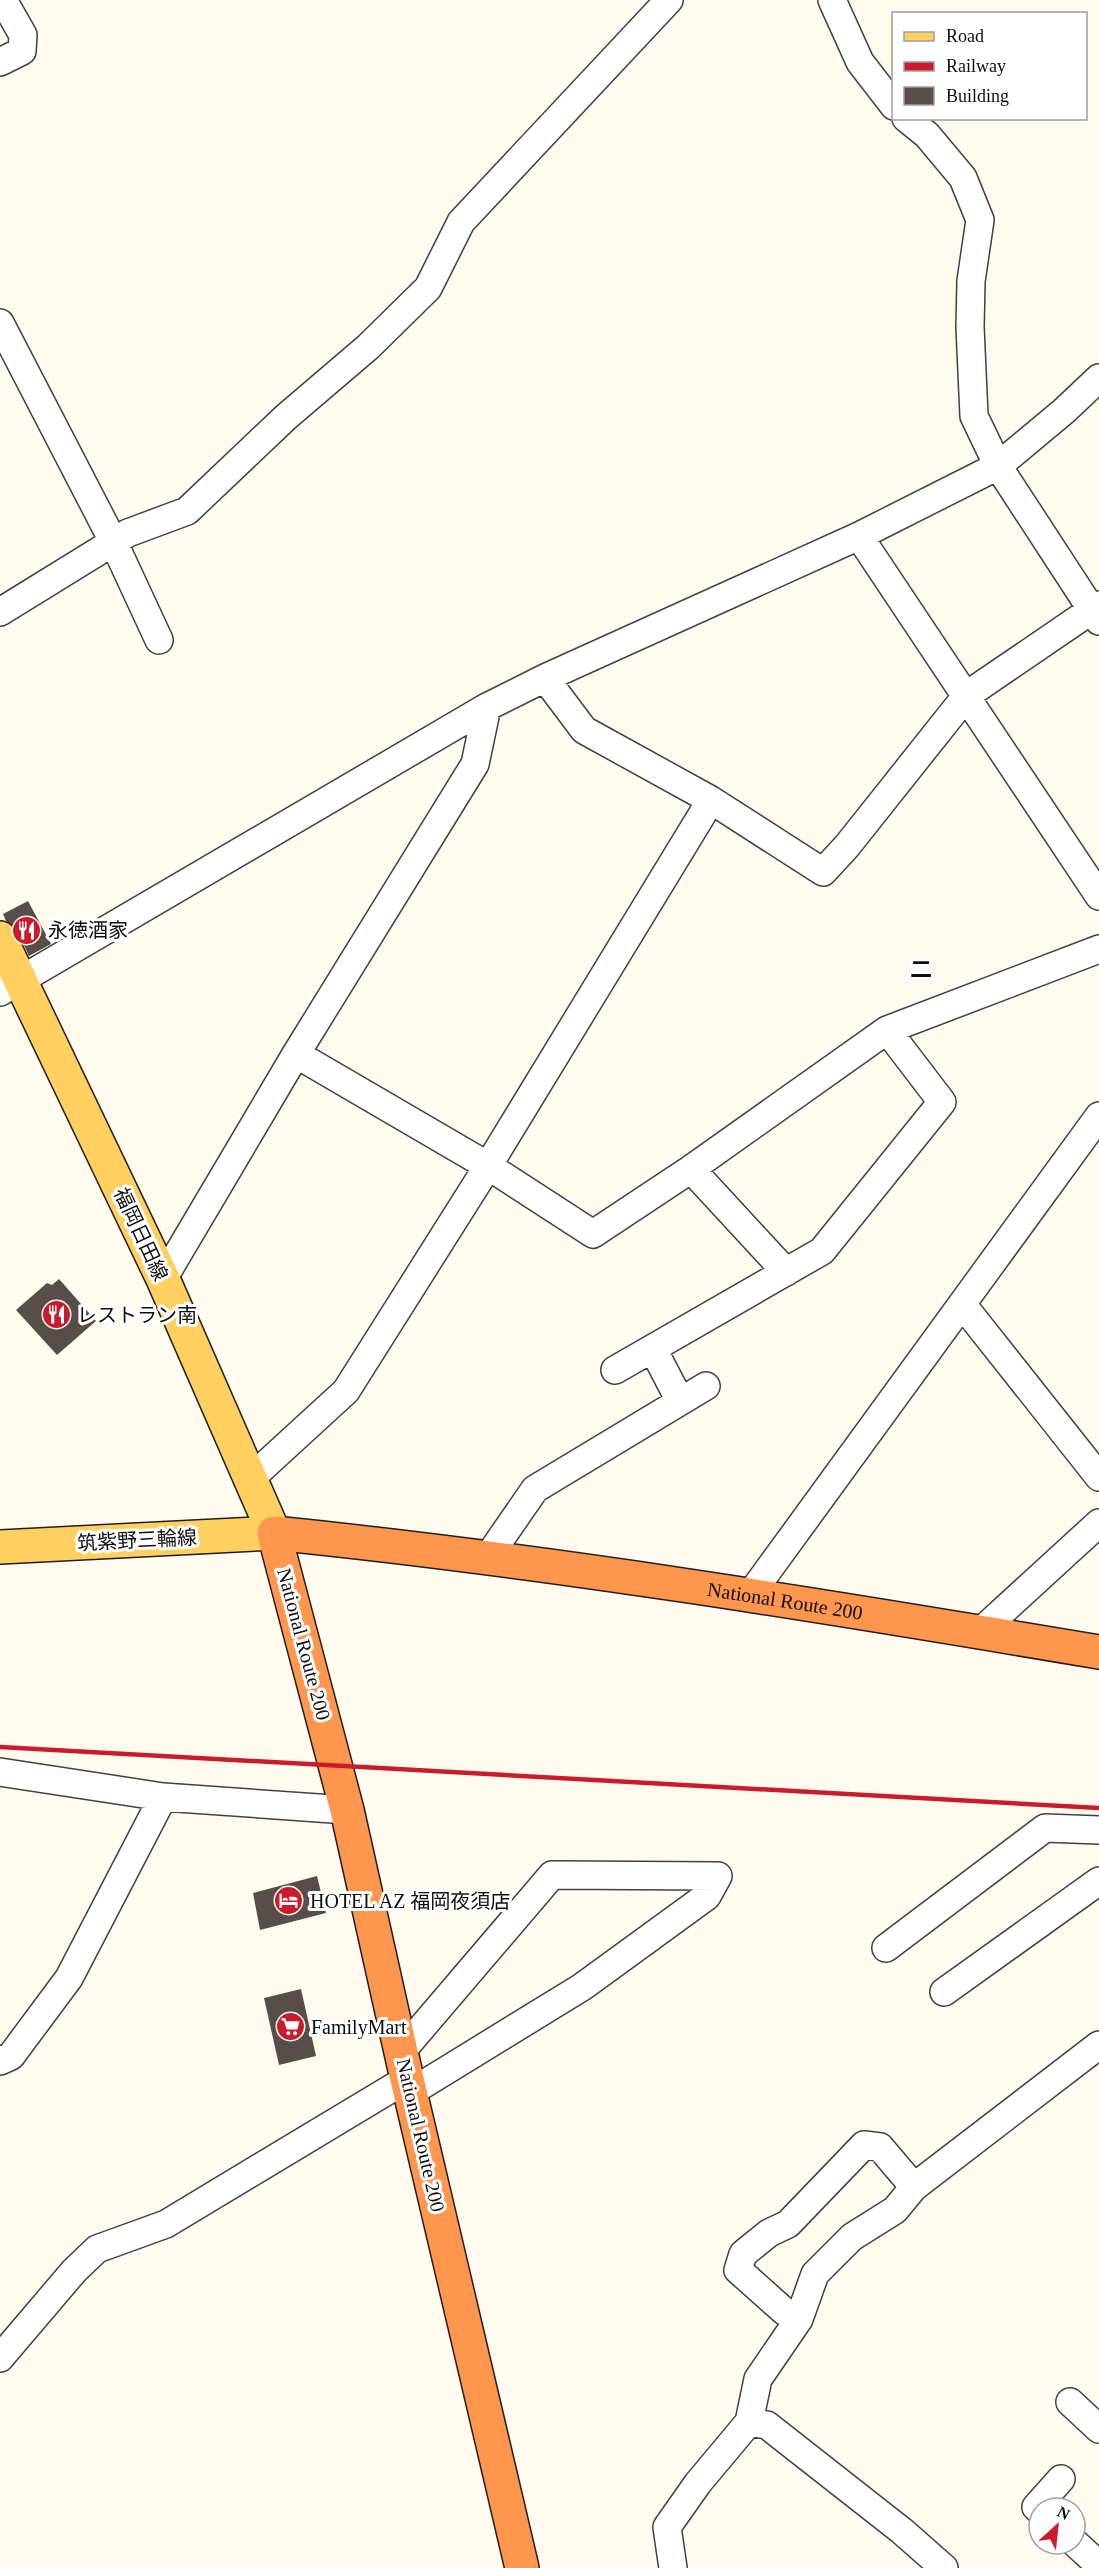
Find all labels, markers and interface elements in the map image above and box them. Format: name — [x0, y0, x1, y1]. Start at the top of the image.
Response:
legend — [892, 12, 1087, 120]
text: Road — [946, 26, 984, 46]
text: Railway — [946, 56, 1006, 76]
text: Building — [946, 86, 1009, 106]
restaurant icon: 永徳酒家 — [11, 914, 43, 946]
place label: 永徳酒家 — [48, 919, 128, 941]
district label: 二 — [910, 957, 932, 982]
street label: 福岡日田線 — [110, 1184, 172, 1284]
restaurant icon: レストラン南 — [40, 1299, 72, 1331]
place label: レストラン南 — [77, 1304, 197, 1326]
street label: 筑紫野三輪線 — [77, 1526, 197, 1554]
street label: National Route 200 — [273, 1566, 335, 1722]
street label: National Route 200 — [706, 1578, 864, 1624]
hotel icon: HOTEL AZ 福岡夜須店 — [273, 1885, 305, 1917]
place label: HOTEL AZ 福岡夜須店 — [310, 1890, 510, 1912]
supermarket icon: FamilyMart — [274, 2011, 306, 2043]
place label: FamilyMart — [311, 2016, 407, 2039]
street label: National Route 200 — [393, 2056, 449, 2214]
north arrow — [1027, 2496, 1087, 2556]
text: N — [1055, 2503, 1073, 2523]

